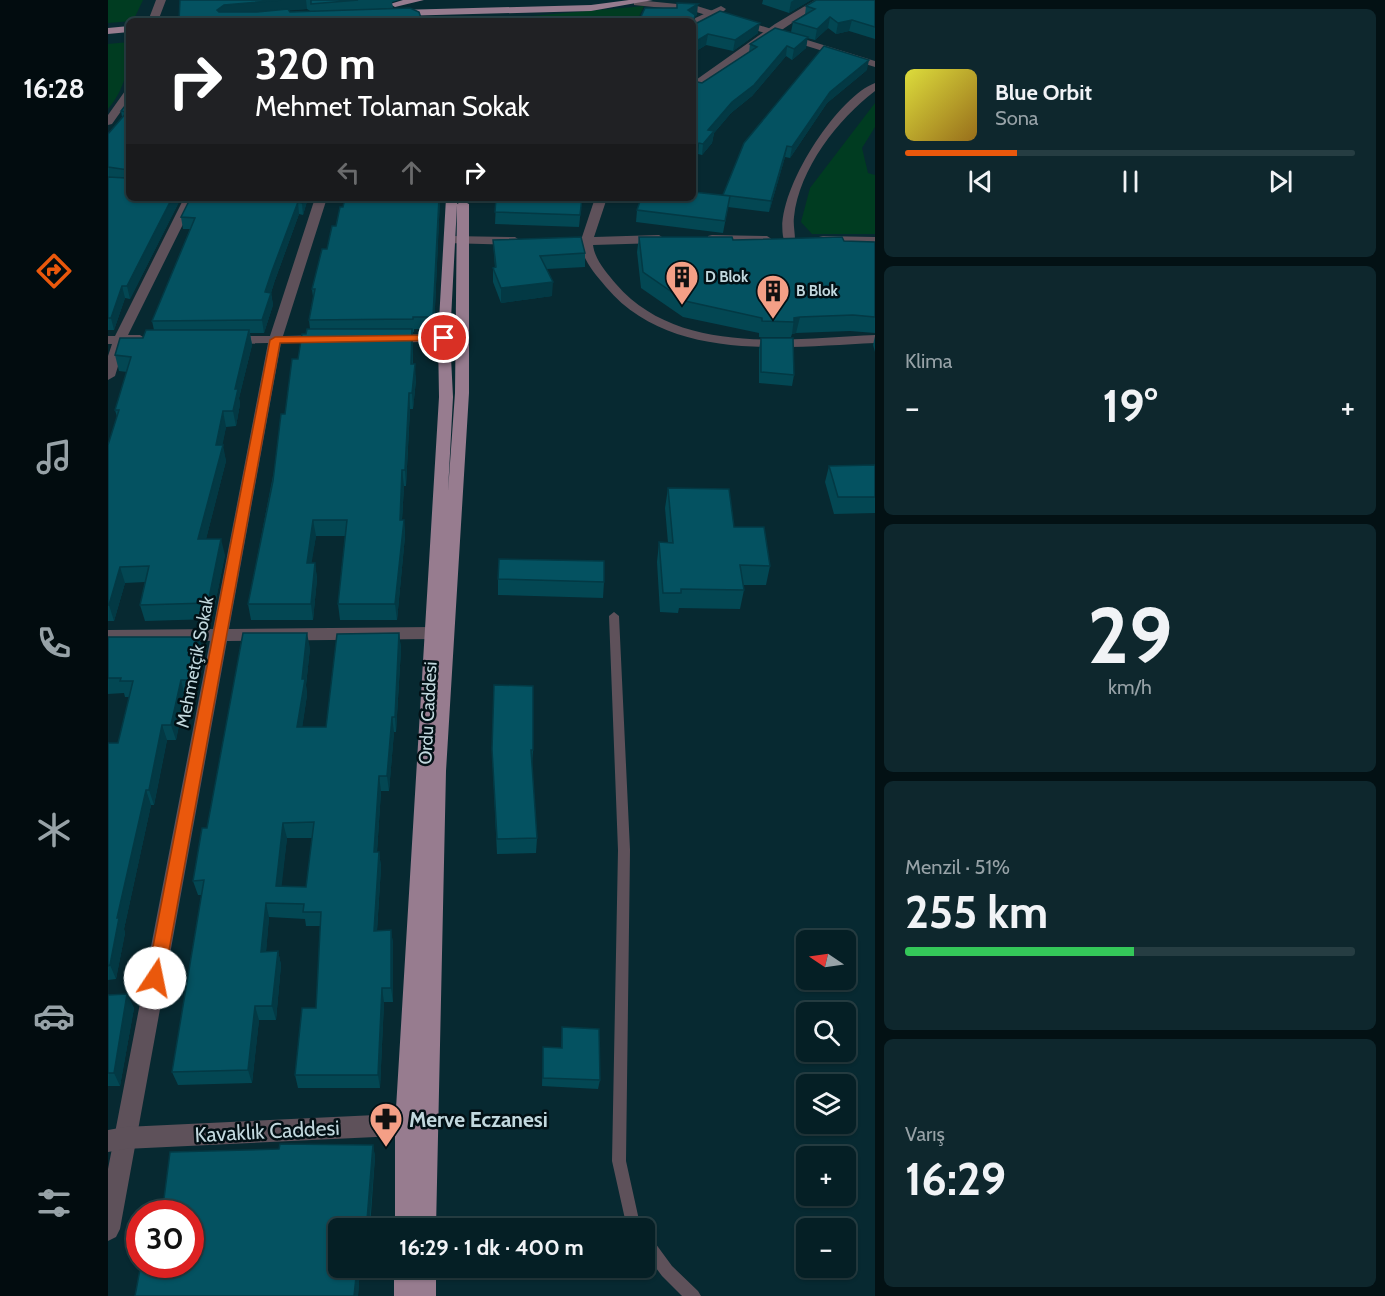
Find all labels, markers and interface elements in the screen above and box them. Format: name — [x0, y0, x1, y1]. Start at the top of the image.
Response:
text: 320 m — [255, 38, 375, 90]
icon: right — [156, 42, 234, 120]
text: 16:28 — [23, 72, 85, 105]
text: Blue Orbit — [995, 79, 1092, 106]
text: Mehmet Tolaman Sokak — [255, 90, 530, 123]
text: Sona — [995, 106, 1038, 130]
icon: left — [332, 156, 365, 189]
icon: ahead — [395, 156, 428, 189]
icon: right — [458, 156, 491, 189]
icon: previous — [964, 165, 997, 198]
icon: pause — [1114, 165, 1147, 198]
icon: next — [1264, 165, 1297, 198]
icon: directions — [33, 250, 75, 292]
building icon: D Blok — [664, 259, 700, 306]
place label: D Blok — [705, 268, 749, 286]
building icon: B Blok — [755, 273, 791, 320]
place label: B Blok — [796, 282, 838, 300]
pin — [418, 312, 469, 363]
icon: arrive — [427, 321, 460, 354]
text: Klima — [905, 349, 952, 373]
text: 19° — [1103, 379, 1157, 433]
text: − — [905, 387, 920, 427]
text: + — [1340, 387, 1355, 427]
icon: music — [33, 436, 75, 478]
text: 29 — [1087, 588, 1173, 683]
street label: Mehmetçik Sokak — [171, 593, 219, 730]
icon: phone — [33, 622, 75, 664]
street label: Ordu Caddesi — [414, 661, 442, 765]
text: km/h — [1108, 675, 1152, 699]
icon: climate — [33, 809, 75, 851]
text: Menzil · 51% — [905, 855, 1010, 879]
text: 255 km — [905, 885, 1048, 939]
north arrow — [796, 930, 856, 990]
map controls — [796, 930, 856, 1278]
position arrow — [123, 946, 187, 1010]
icon: car — [33, 995, 75, 1037]
button: search — [796, 1002, 856, 1062]
button: layers — [796, 1074, 856, 1134]
pharmacy icon: Merve Eczanesi — [368, 1101, 404, 1148]
place label: Merve Eczanesi — [409, 1107, 548, 1132]
street label: Kavaklık Caddesi — [194, 1115, 340, 1147]
text: Varış — [905, 1122, 945, 1146]
button: + — [796, 1146, 856, 1206]
text: 16:29 — [905, 1152, 1006, 1206]
icon: filters — [33, 1182, 75, 1224]
speed limit sign: 30 — [126, 1200, 204, 1278]
button: − — [796, 1218, 856, 1278]
text: 16:29 · 1 dk · 400 m — [399, 1234, 584, 1261]

